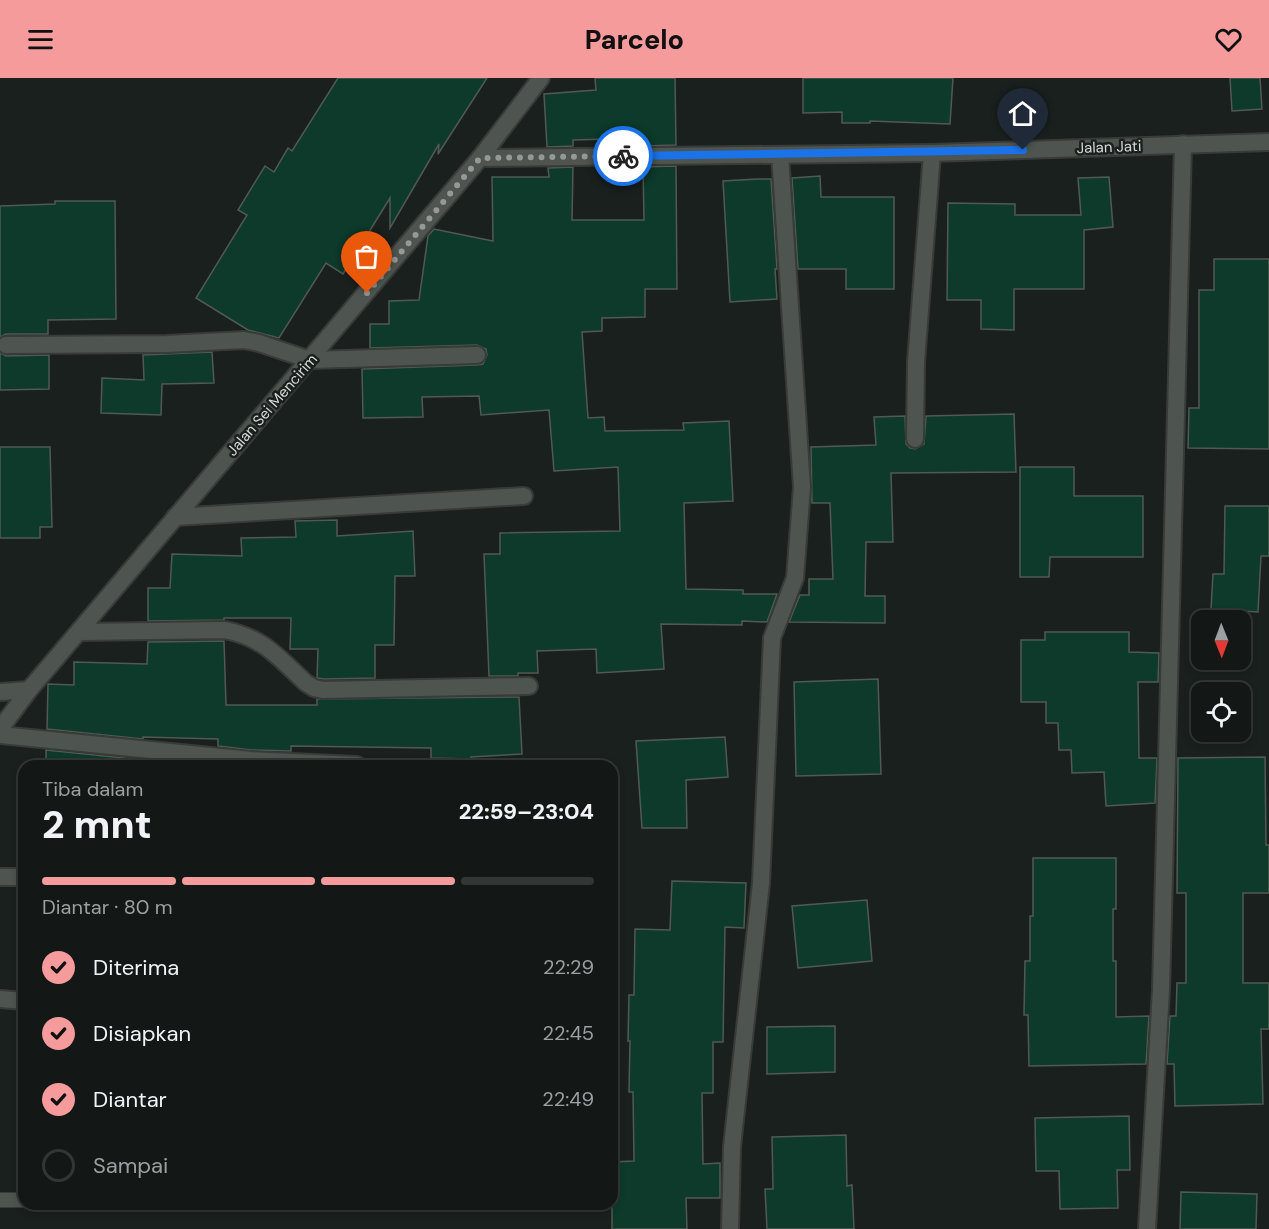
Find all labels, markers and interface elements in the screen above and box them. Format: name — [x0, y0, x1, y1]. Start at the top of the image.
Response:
text: Parcelo — [585, 22, 684, 57]
icon: menu — [24, 23, 57, 56]
icon: heart — [1212, 23, 1245, 56]
pin — [997, 88, 1048, 150]
icon: home — [1006, 97, 1039, 130]
courier — [593, 126, 653, 186]
street label: Jalan Jati — [1076, 136, 1142, 158]
icon: bike — [607, 140, 640, 173]
pin — [341, 231, 392, 293]
icon: bag — [350, 240, 383, 273]
street label: Jalan Sei Mencirim — [222, 350, 322, 460]
north arrow — [1191, 610, 1251, 670]
map controls — [1191, 610, 1251, 742]
button: locate — [1191, 682, 1251, 742]
text: Tiba dalam — [42, 776, 143, 802]
text: 22:59–23:04 — [459, 797, 594, 826]
text: 2 mnt — [42, 799, 152, 850]
text: Diantar · 80 m — [42, 894, 173, 920]
icon: check — [42, 951, 75, 984]
text: Diterima — [93, 953, 179, 982]
text: 22:29 — [543, 954, 594, 980]
icon: check — [42, 1017, 75, 1050]
text: Disiapkan — [93, 1019, 191, 1048]
text: 22:45 — [543, 1020, 594, 1046]
icon: check — [42, 1083, 75, 1116]
text: Diantar — [93, 1085, 167, 1114]
text: 22:49 — [542, 1086, 594, 1112]
text: Sampai — [93, 1151, 168, 1180]

